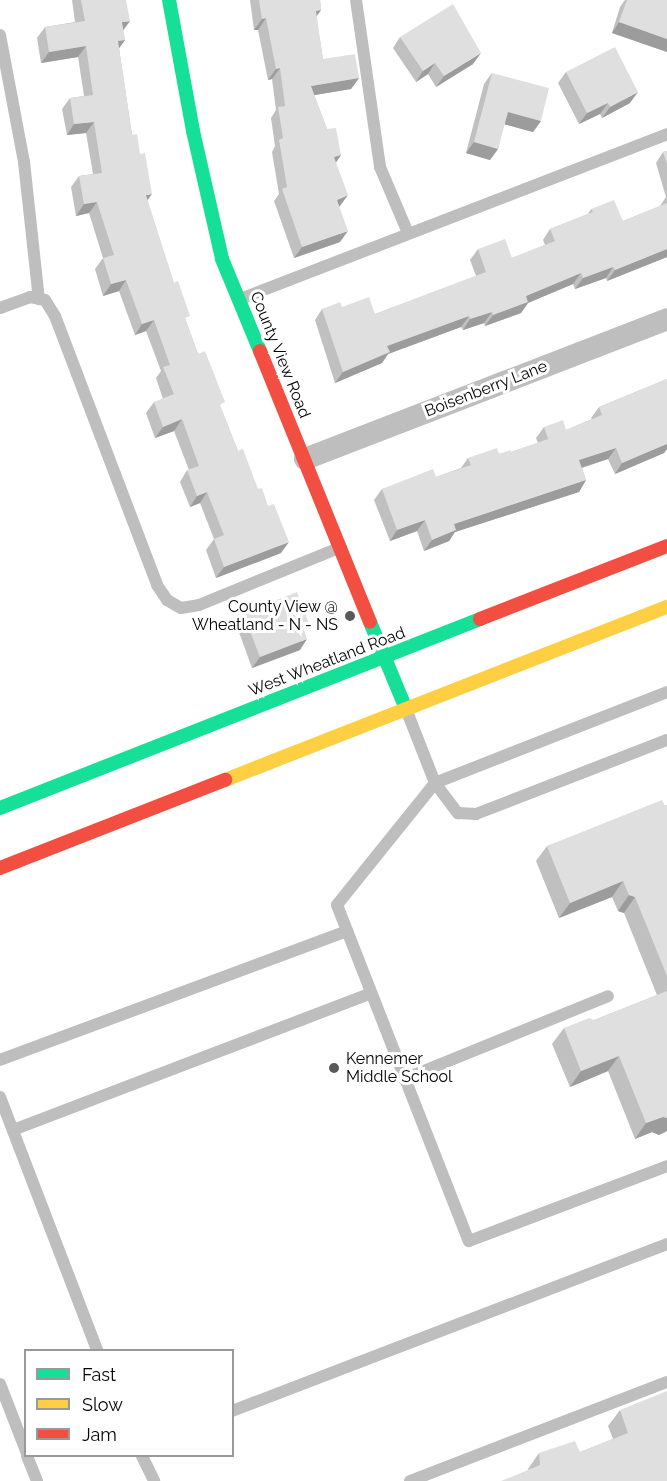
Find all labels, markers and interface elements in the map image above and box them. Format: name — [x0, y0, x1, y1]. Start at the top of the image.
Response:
street label: County View Road — [246, 288, 314, 422]
street label: Boisenberry Lane — [422, 357, 550, 421]
place label: County View @ Wheatland - N - NS — [192, 597, 338, 635]
marker: County View @ Wheatland - N - NS — [343, 609, 357, 623]
street label: West Wheatland Road — [246, 623, 408, 701]
place label: Kennemer Middle School — [346, 1049, 452, 1087]
marker: Kennemer Middle School — [327, 1061, 341, 1075]
legend — [24, 1349, 234, 1457]
text: Fast — [82, 1364, 116, 1385]
text: Slow — [82, 1394, 123, 1415]
text: Jam — [82, 1424, 117, 1445]

